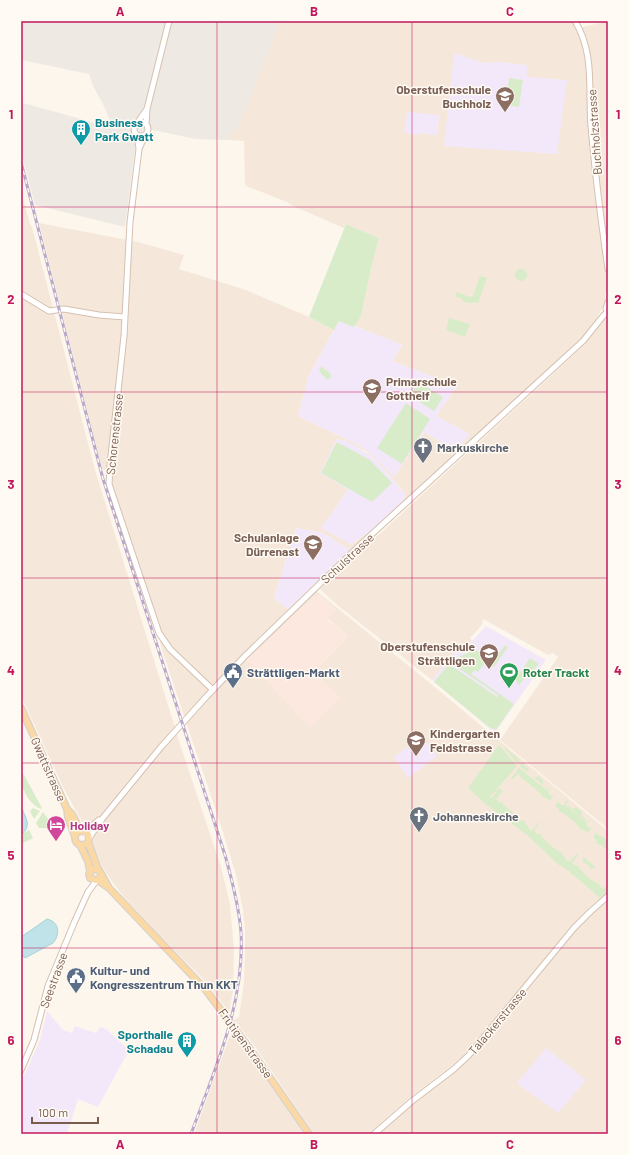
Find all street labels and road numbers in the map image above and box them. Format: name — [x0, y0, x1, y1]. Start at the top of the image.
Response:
street label: Buchholzstrasse — [584, 89, 604, 175]
street label: Schorenstrasse — [103, 393, 125, 475]
street label: Schulstrasse — [318, 530, 376, 586]
street label: Gwattstrasse — [29, 735, 69, 803]
street label: Seestrasse — [36, 950, 70, 1010]
street label: Talackerstrasse — [465, 985, 529, 1057]
street label: Frutigenstrasse — [216, 1005, 276, 1081]

